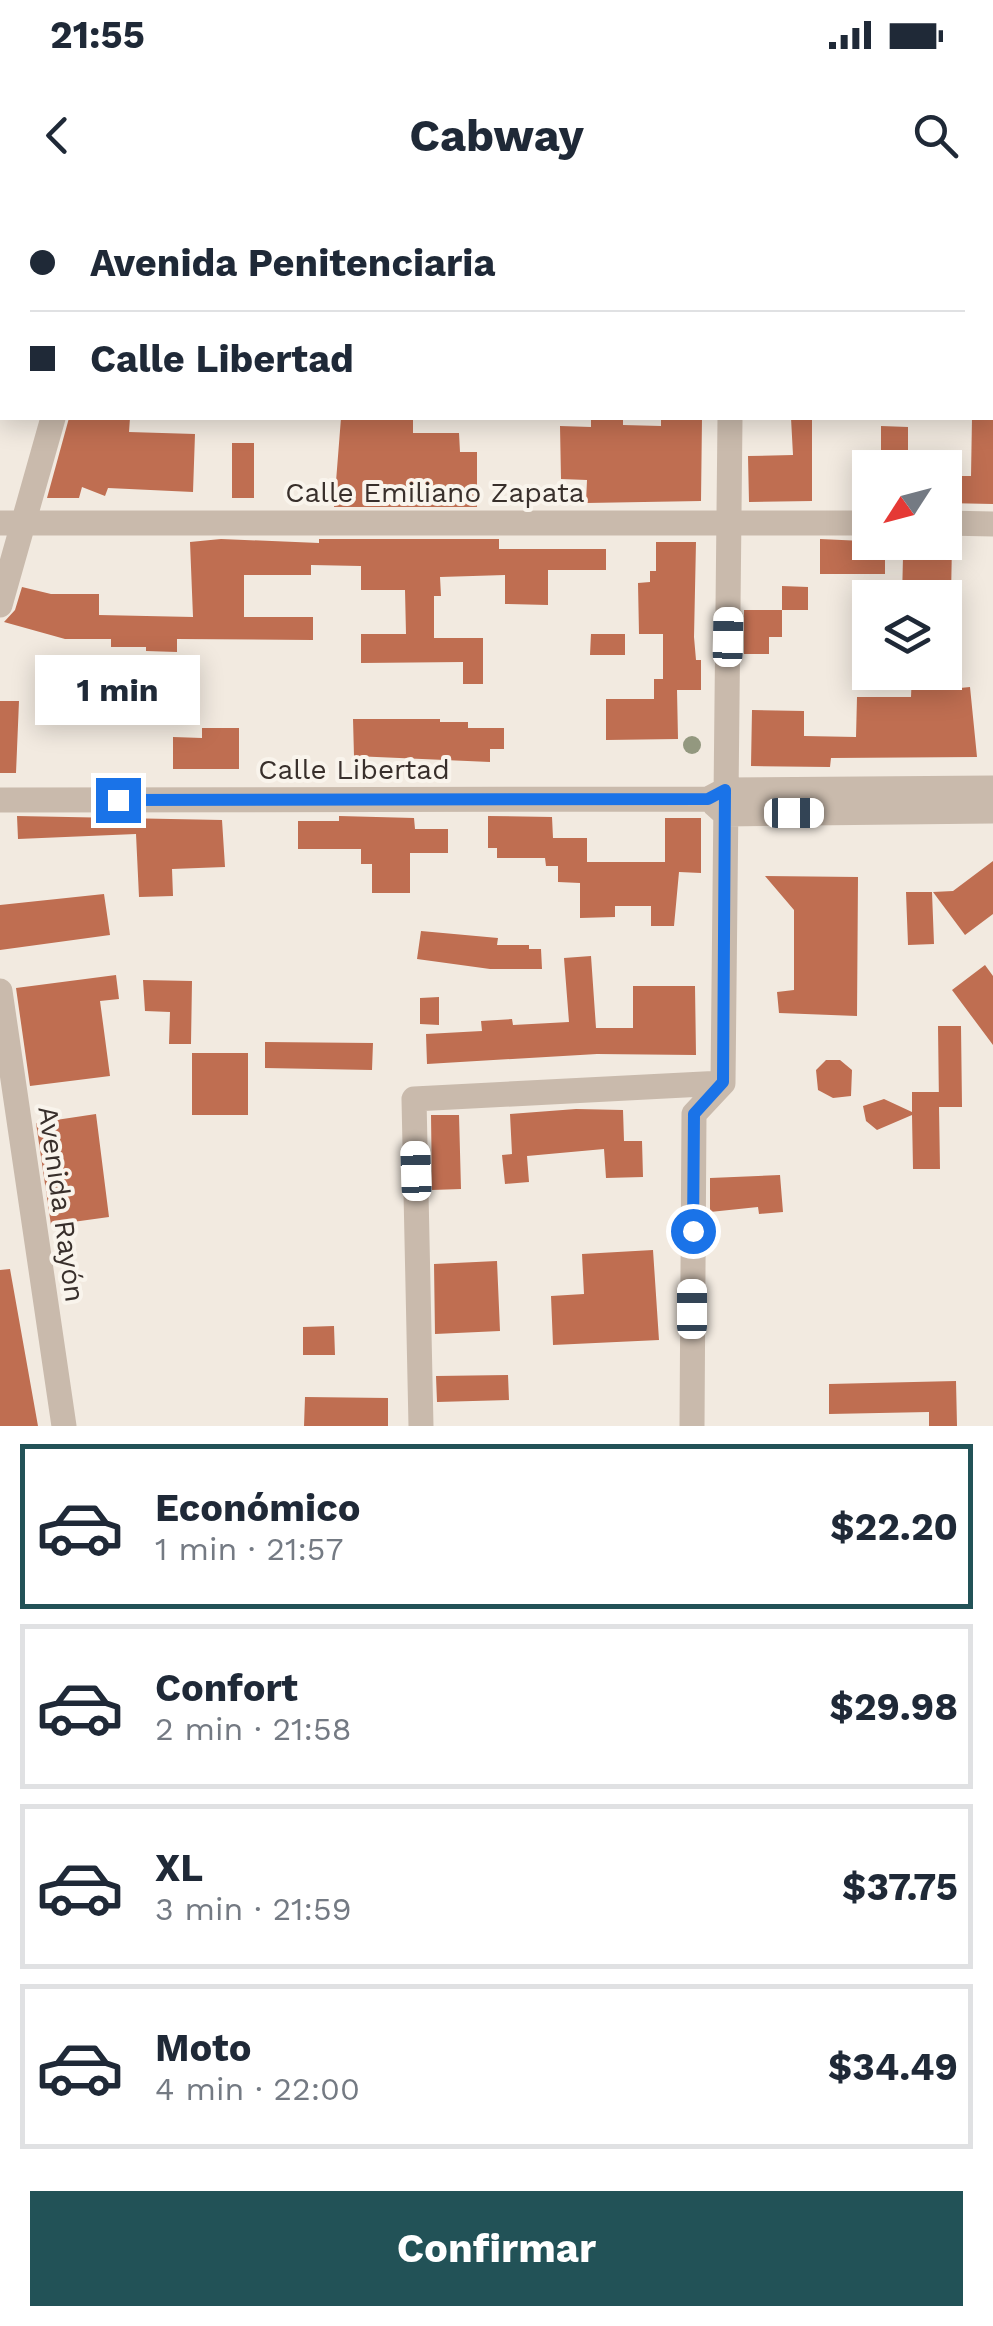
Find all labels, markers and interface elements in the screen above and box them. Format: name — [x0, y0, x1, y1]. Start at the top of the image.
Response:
text: 21:55 — [50, 13, 145, 57]
icon: back — [30, 108, 85, 163]
icon: search — [908, 108, 963, 163]
text: Cabway — [409, 109, 584, 162]
text: Avenida Penitenciaria — [90, 241, 495, 285]
text: Calle Libertad — [90, 337, 354, 381]
north arrow — [852, 450, 962, 560]
map controls — [852, 450, 962, 690]
street label: Calle Emiliano Zapata — [285, 476, 585, 509]
button: layers — [852, 580, 962, 690]
car — [712, 607, 744, 667]
callout: 1 min — [36, 655, 200, 725]
text: 1 min — [76, 671, 159, 709]
street label: Calle Libertad — [258, 753, 450, 786]
route end — [96, 778, 141, 823]
car — [764, 798, 824, 828]
street label: Avenida Rayón — [31, 1104, 92, 1304]
car — [400, 1140, 432, 1202]
route start — [671, 1209, 716, 1254]
car — [677, 1279, 707, 1339]
icon: car — [35, 1482, 125, 1572]
text: Económico — [155, 1486, 360, 1530]
text: $22.20 — [830, 1505, 958, 1549]
text: 1 min · 21:57 — [155, 1530, 343, 1568]
icon: car — [35, 1662, 125, 1752]
text: Confort — [155, 1666, 298, 1710]
text: $29.98 — [830, 1685, 958, 1729]
text: 2 min · 21:58 — [155, 1710, 351, 1748]
icon: car — [35, 1842, 125, 1932]
text: XL — [155, 1846, 203, 1890]
text: $37.75 — [842, 1865, 958, 1909]
text: 3 min · 21:59 — [155, 1890, 351, 1928]
icon: car — [35, 2022, 125, 2112]
text: Moto — [155, 2026, 251, 2070]
text: $34.49 — [828, 2045, 958, 2089]
text: 4 min · 22:00 — [155, 2070, 360, 2108]
button: Confirmar — [30, 2191, 963, 2306]

